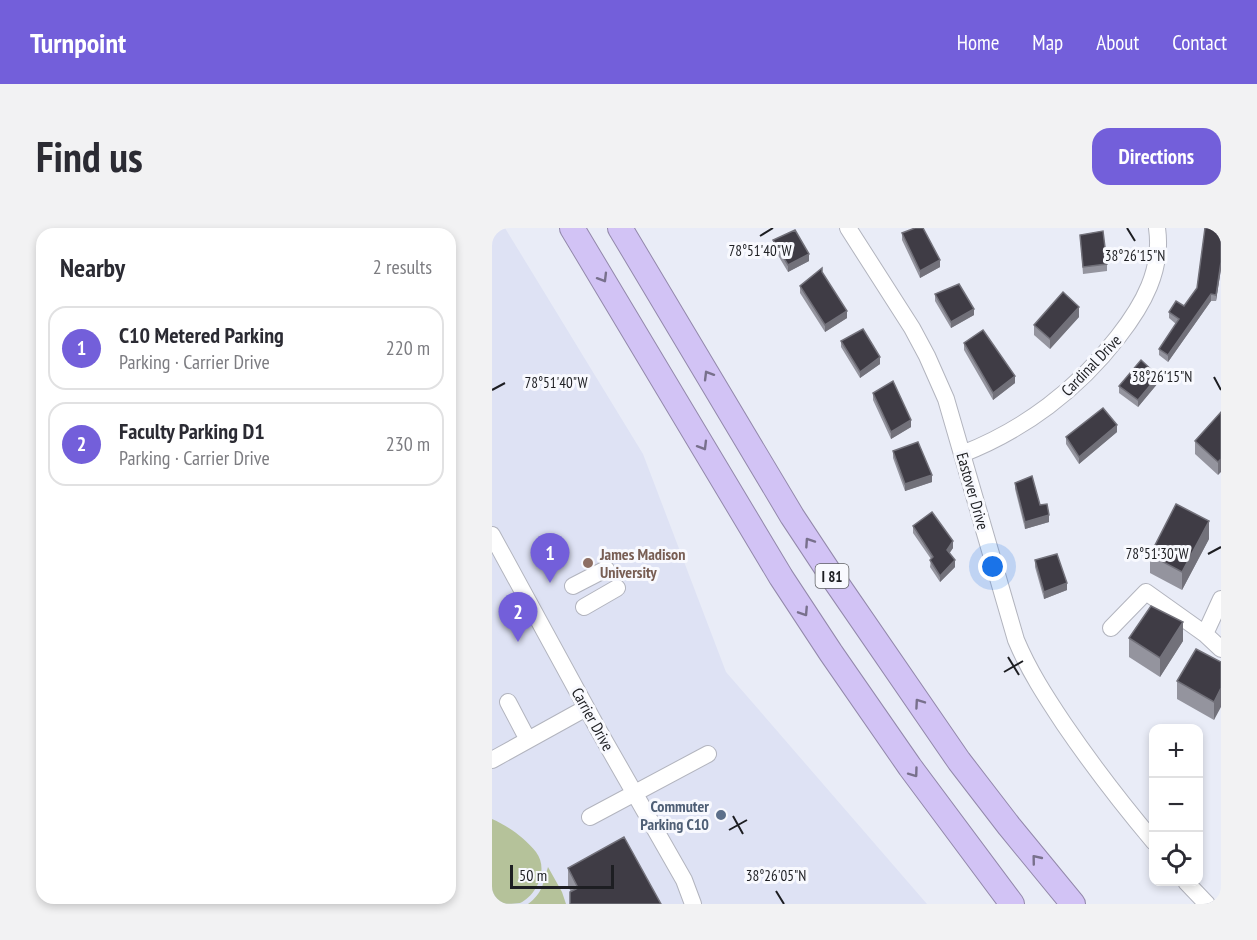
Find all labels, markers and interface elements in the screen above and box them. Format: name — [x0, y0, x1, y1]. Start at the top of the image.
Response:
text: Turnpoint — [30, 24, 126, 61]
text: Home — [957, 29, 999, 56]
text: Map — [1032, 29, 1063, 56]
text: About — [1096, 29, 1139, 56]
text: Contact — [1172, 29, 1227, 56]
button: Directions — [1092, 128, 1221, 185]
text: Find us — [36, 129, 143, 184]
text: 78°51'40"W — [728, 241, 792, 260]
text: 38°26'15"N — [1105, 246, 1165, 265]
text: Nearby — [60, 251, 125, 284]
text: 2 results — [373, 254, 432, 280]
one-way arrow — [595, 272, 607, 282]
text: C10 Metered Parking — [119, 321, 284, 349]
street label: Cardinal Drive — [1057, 330, 1125, 400]
text: 1 — [77, 335, 86, 361]
text: 220 m — [386, 335, 430, 361]
text: Parking · Carrier Drive — [119, 349, 270, 375]
text: 38°26'15"N — [1132, 367, 1192, 386]
one-way arrow — [704, 371, 715, 381]
text: 78°51'40"W — [524, 373, 588, 392]
text: Faculty Parking D1 — [119, 417, 265, 445]
text: 2 — [77, 431, 86, 457]
text: 230 m — [386, 431, 430, 457]
one-way arrow — [695, 440, 707, 450]
text: Parking · Carrier Drive — [119, 445, 270, 471]
street label: Eastover Drive — [952, 450, 994, 532]
pin: 1 — [530, 534, 570, 583]
one-way arrow — [805, 537, 816, 548]
place label: James Madison University — [599, 544, 685, 582]
text: 78°51'30"W — [1125, 544, 1189, 563]
your location — [978, 552, 1007, 581]
marker: James Madison University — [581, 556, 595, 570]
road number: I 81 — [816, 564, 848, 588]
pin: 2 — [498, 592, 538, 642]
one-way arrow — [797, 606, 809, 616]
street label: Carrier Drive — [567, 684, 619, 754]
one-way arrow — [915, 699, 926, 710]
map controls — [1149, 724, 1203, 886]
button: + — [1149, 724, 1203, 778]
one-way arrow — [907, 766, 918, 777]
button: − — [1149, 778, 1203, 832]
place label: Commuter Parking C10 — [640, 796, 709, 834]
marker: Commuter Parking C10 — [714, 808, 728, 822]
button: locate — [1149, 832, 1203, 886]
one-way arrow — [1032, 855, 1043, 866]
scale bar — [510, 862, 614, 890]
text: 50 m — [519, 865, 547, 885]
text: 38°26'05"N — [746, 866, 806, 885]

